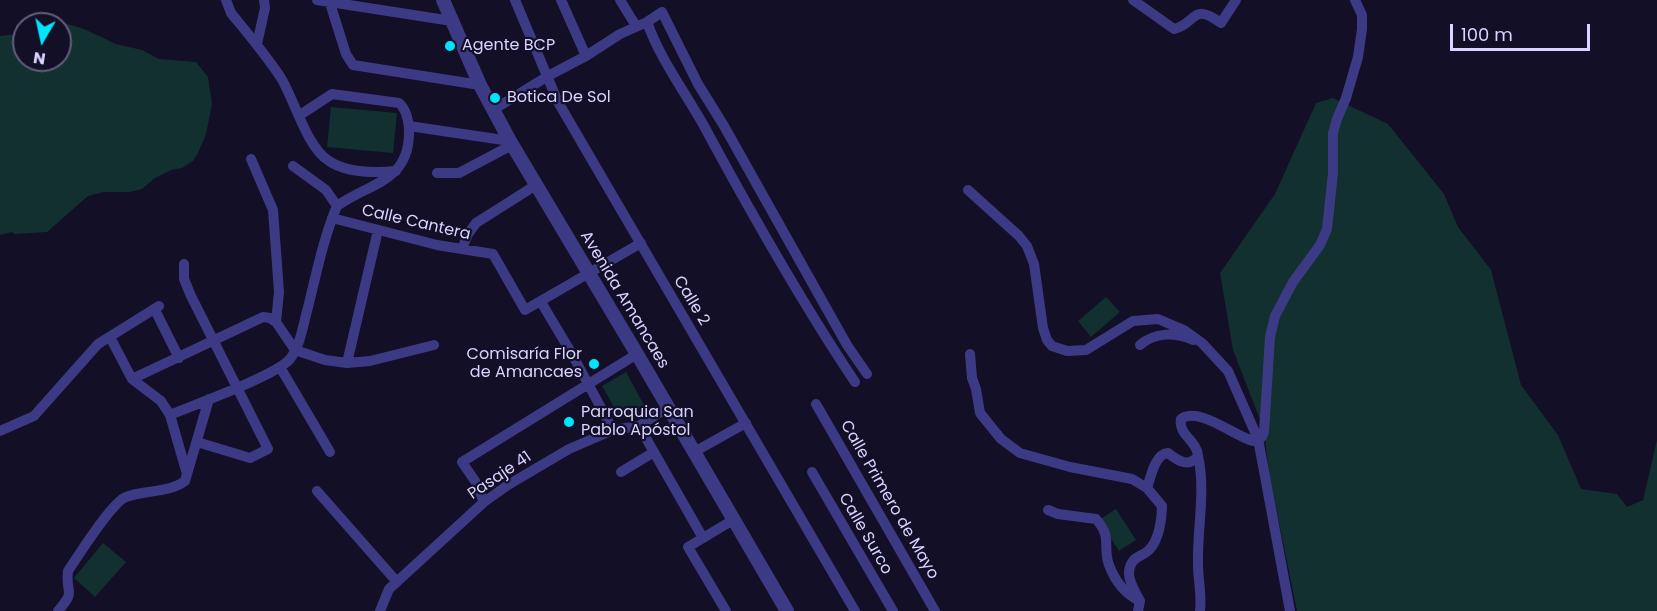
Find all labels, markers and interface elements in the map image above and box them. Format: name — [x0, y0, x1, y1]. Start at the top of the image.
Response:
north arrow — [12, 12, 72, 72]
scale bar — [1453, 12, 1592, 50]
text: 100 m — [1461, 22, 1513, 47]
place label: Agente BCP — [462, 36, 555, 56]
marker: Agente BCP — [443, 39, 457, 53]
text: N — [32, 46, 47, 71]
place label: Botica De Sol — [507, 88, 611, 108]
marker: Botica De Sol — [488, 91, 502, 105]
street label: Calle Cantera — [360, 201, 472, 245]
street label: Avenida Amancaes — [575, 228, 673, 372]
street label: Calle 2 — [669, 273, 713, 329]
place label: Comisaría Flor de Amancaes — [467, 345, 582, 383]
marker: Comisaría Flor de Amancaes — [587, 357, 601, 371]
place label: Parroquia San Pablo Apóstol — [581, 403, 694, 441]
marker: Parroquia San Pablo Apóstol — [562, 415, 576, 429]
street label: Calle Primero de Mayo — [836, 417, 942, 583]
street label: Pasaje 41 — [465, 448, 535, 504]
street label: Calle Surco — [834, 490, 896, 578]

